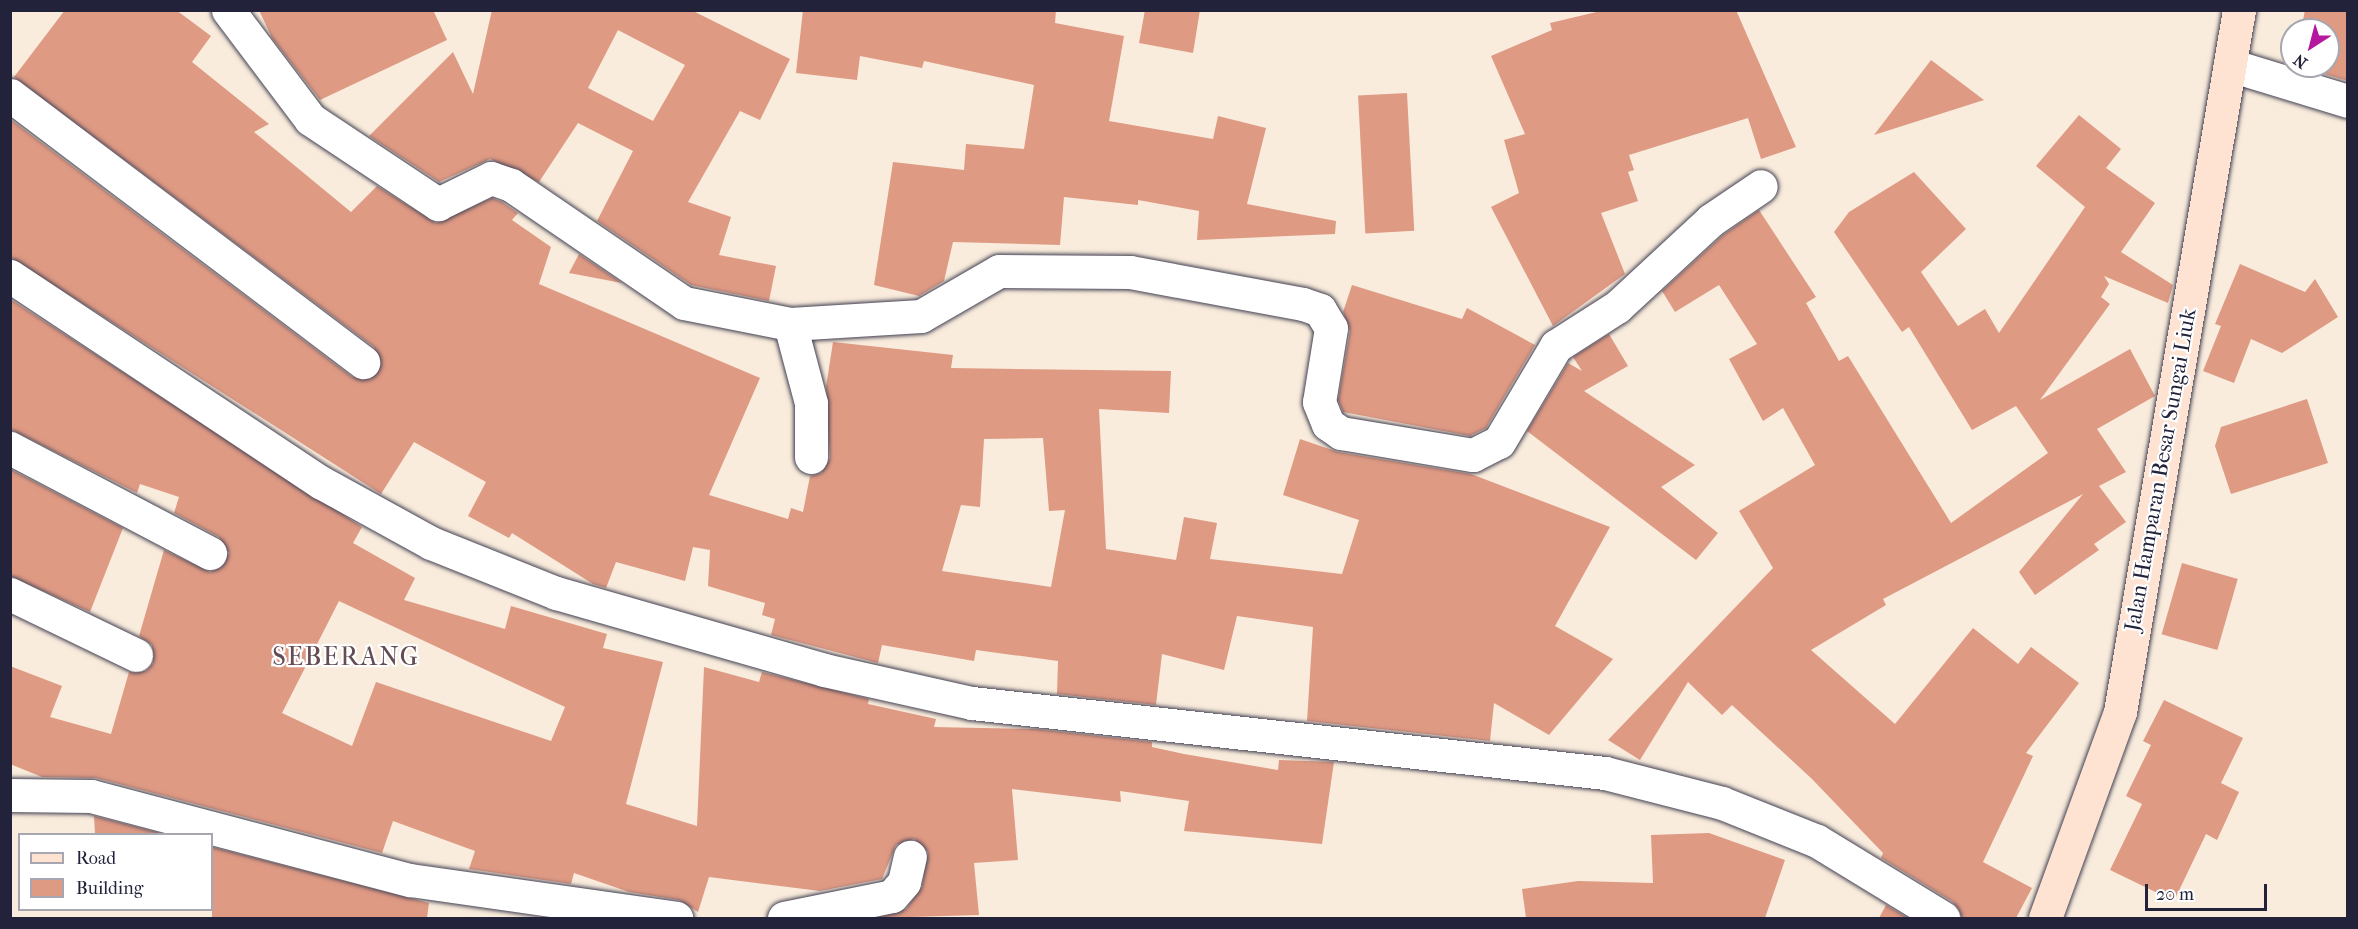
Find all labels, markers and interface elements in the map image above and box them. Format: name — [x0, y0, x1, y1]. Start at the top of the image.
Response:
north arrow — [2280, 18, 2340, 78]
text: N — [2290, 50, 2311, 73]
street label: Jalan Hamparan Besar Sungai Liuk — [2120, 307, 2202, 633]
district label: SEBERANG — [272, 641, 420, 673]
legend — [18, 833, 213, 911]
text: Road — [76, 848, 116, 869]
scale bar — [2148, 872, 2270, 910]
text: Building — [76, 878, 143, 899]
text: 20 m — [2156, 884, 2194, 905]

